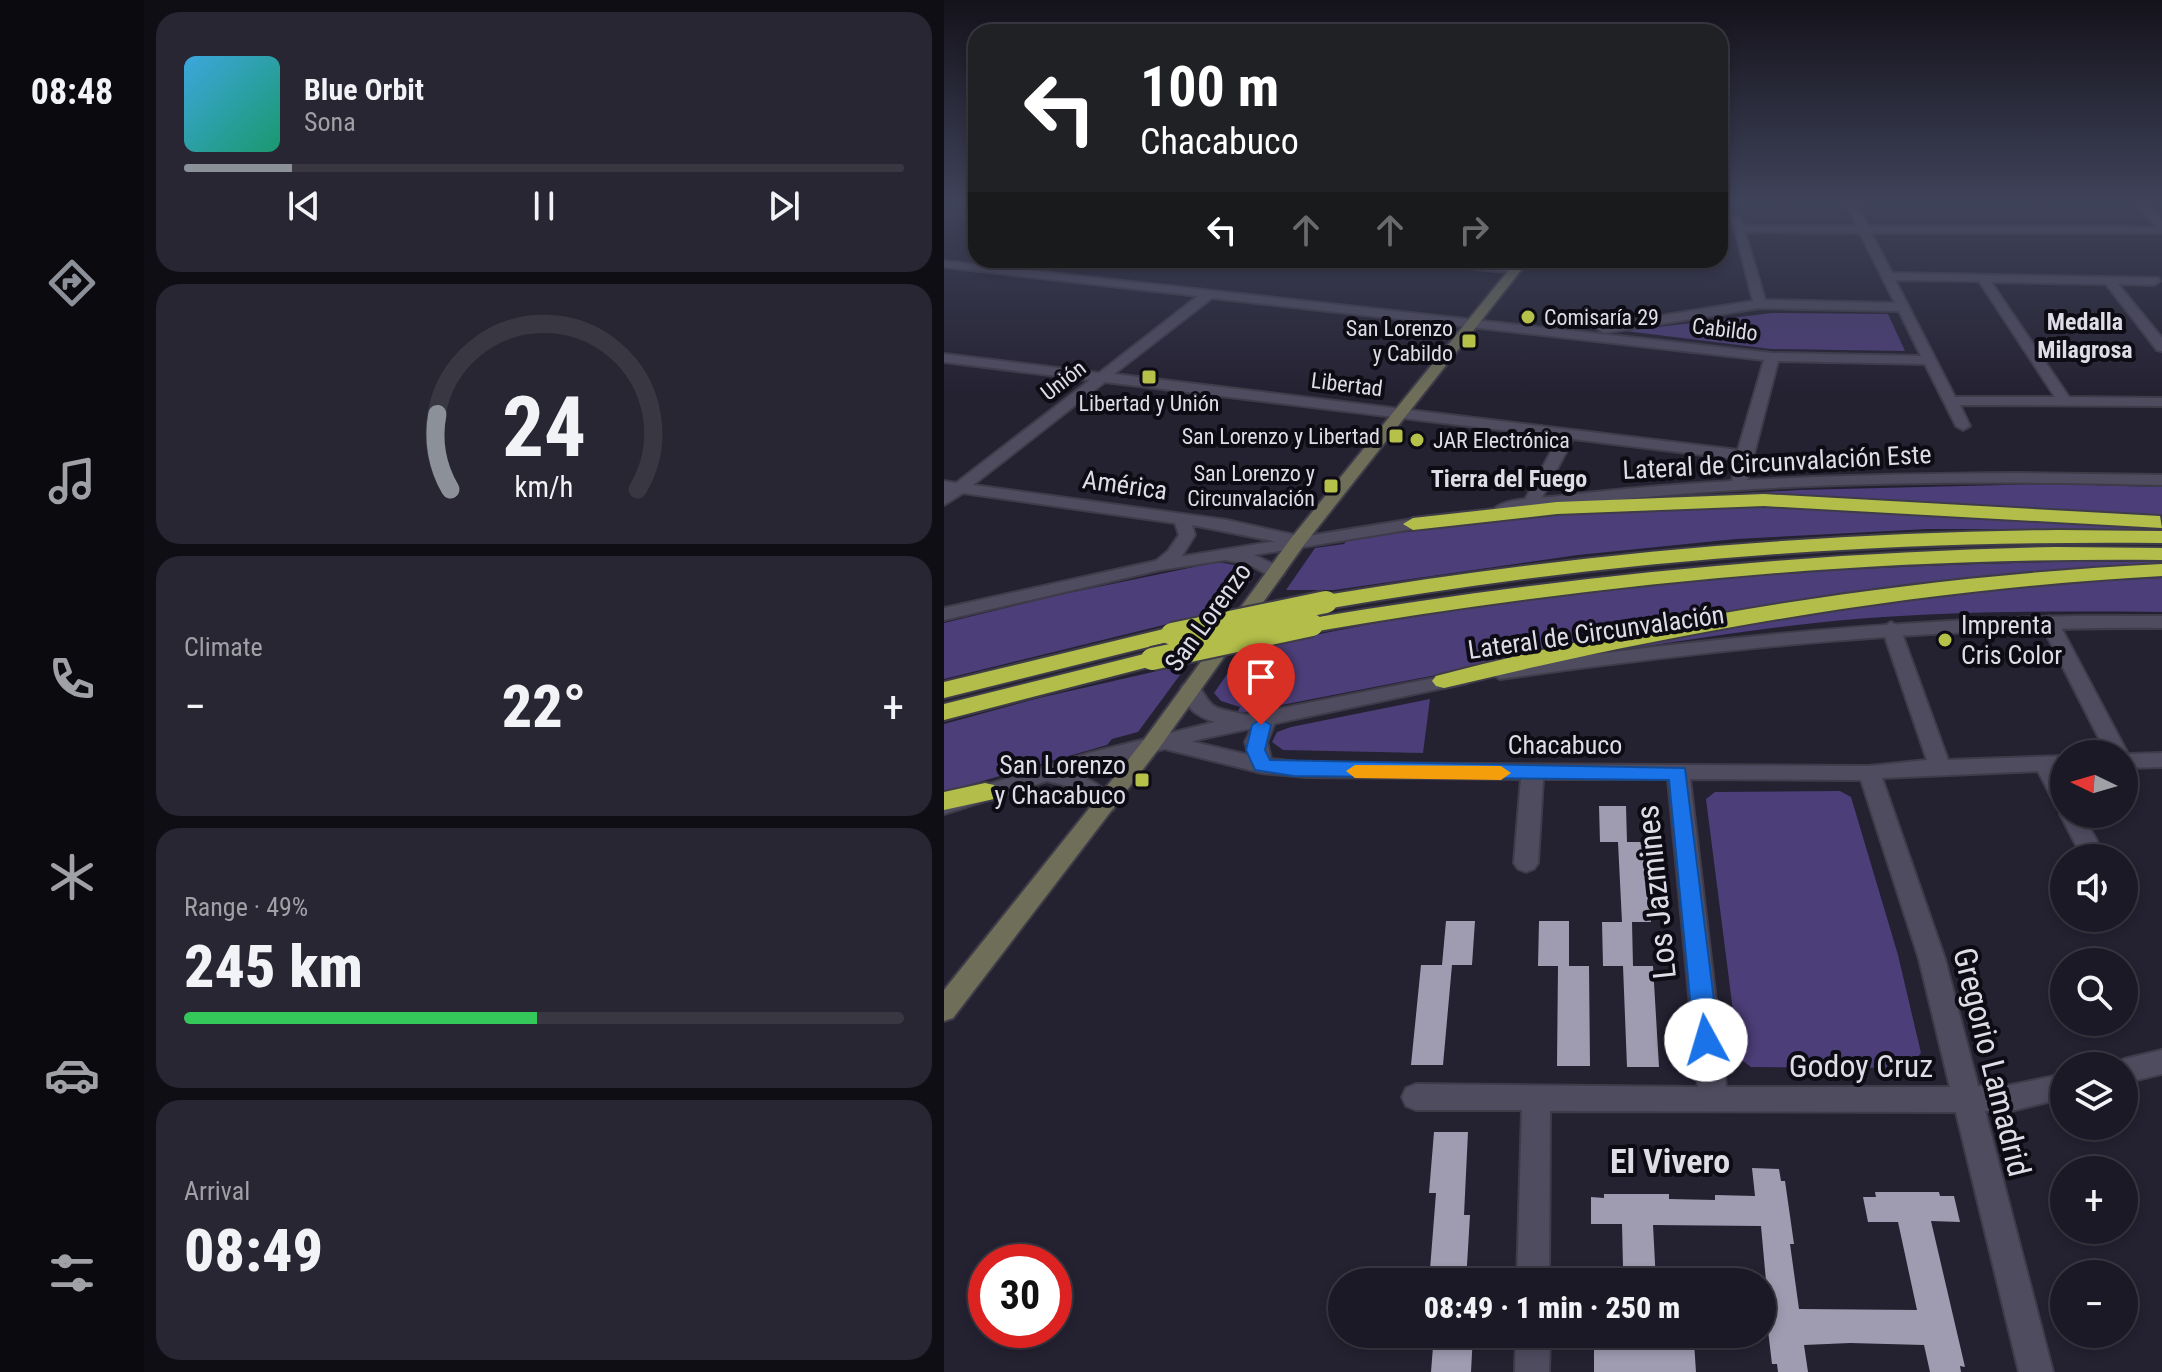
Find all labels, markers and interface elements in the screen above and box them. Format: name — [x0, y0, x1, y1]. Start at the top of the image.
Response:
text: 100 m — [1140, 54, 1279, 120]
icon: left — [1008, 56, 1112, 160]
text: 08:48 — [31, 71, 113, 113]
text: Blue Orbit — [304, 72, 424, 107]
text: Sona — [304, 107, 356, 137]
text: Chacabuco — [1140, 121, 1299, 163]
icon: previous — [282, 184, 326, 228]
icon: pause — [522, 184, 566, 228]
icon: next — [762, 184, 806, 228]
icon: left — [1200, 208, 1244, 252]
icon: ahead — [1284, 208, 1328, 252]
icon: ahead — [1368, 208, 1412, 252]
icon: right — [1452, 208, 1496, 252]
icon: directions — [44, 255, 100, 311]
place label: Comisaría 29 — [1544, 305, 1659, 330]
marker: Comisaría 29 — [1519, 308, 1537, 326]
district label: Medalla Milagrosa — [2037, 308, 2133, 364]
street label: Cabildo — [1691, 313, 1759, 346]
place label: San Lorenzo y Cabildo — [1346, 316, 1453, 366]
marker: San Lorenzo y Cabildo — [1460, 332, 1478, 350]
street label: Unión — [1036, 355, 1091, 406]
marker: Libertad y Unión — [1140, 368, 1158, 386]
street label: Libertad — [1310, 368, 1384, 401]
text: 24 — [502, 379, 586, 476]
place label: Libertad y Unión — [1079, 391, 1219, 416]
place label: San Lorenzo y Libertad — [1182, 424, 1380, 449]
marker: San Lorenzo y Libertad — [1387, 427, 1405, 445]
place label: JAR Electrónica — [1433, 428, 1570, 453]
marker: JAR Electrónica — [1408, 431, 1426, 449]
street label: Lateral de Circunvalación Este — [1622, 439, 1932, 485]
icon: music — [44, 453, 100, 509]
place label: San Lorenzo y Circunvalación — [1187, 461, 1315, 511]
street label: América — [1081, 464, 1169, 506]
district label: Tierra del Fuego — [1431, 465, 1587, 493]
text: km/h — [515, 470, 573, 504]
marker: San Lorenzo y Circunvalación — [1322, 477, 1340, 495]
street label: San Lorenzo — [1159, 557, 1257, 677]
street label: Lateral de Circunvalación — [1466, 599, 1726, 665]
place label: Imprenta Cris Color — [1961, 610, 2062, 670]
marker: Imprenta Cris Color — [1936, 631, 1954, 649]
text: Climate — [184, 632, 263, 662]
pin — [1227, 643, 1295, 725]
icon: phone — [44, 651, 100, 707]
icon: arrive — [1239, 655, 1283, 699]
text: 22° — [502, 671, 586, 742]
text: − — [184, 681, 206, 733]
text: + — [882, 681, 904, 733]
street label: Chacabuco — [1508, 730, 1622, 760]
north arrow — [2050, 740, 2138, 828]
map controls — [2050, 740, 2138, 1348]
place label: San Lorenzo y Chacabuco — [995, 750, 1126, 810]
marker: San Lorenzo y Chacabuco — [1133, 771, 1151, 789]
street label: Los Jazmines — [1628, 803, 1684, 981]
button: sound — [2050, 844, 2138, 932]
icon: climate — [44, 849, 100, 905]
text: Range · 49% — [184, 892, 308, 922]
text: 245 km — [184, 931, 363, 1002]
street label: Gregorio Lamadrid — [1945, 944, 2039, 1180]
button: search — [2050, 948, 2138, 1036]
position arrow — [1664, 998, 1748, 1082]
icon: car — [44, 1047, 100, 1103]
street label: Godoy Cruz — [1789, 1047, 1933, 1085]
button: layers — [2050, 1052, 2138, 1140]
district label: El Vivero — [1610, 1141, 1730, 1181]
button: + — [2050, 1156, 2138, 1244]
text: Arrival — [184, 1176, 250, 1206]
text: 08:49 — [184, 1215, 323, 1286]
speed limit sign: 30 — [968, 1244, 1072, 1348]
icon: filters — [44, 1245, 100, 1301]
button: − — [2050, 1260, 2138, 1348]
text: 08:49 · 1 min · 250 m — [1424, 1290, 1680, 1325]

